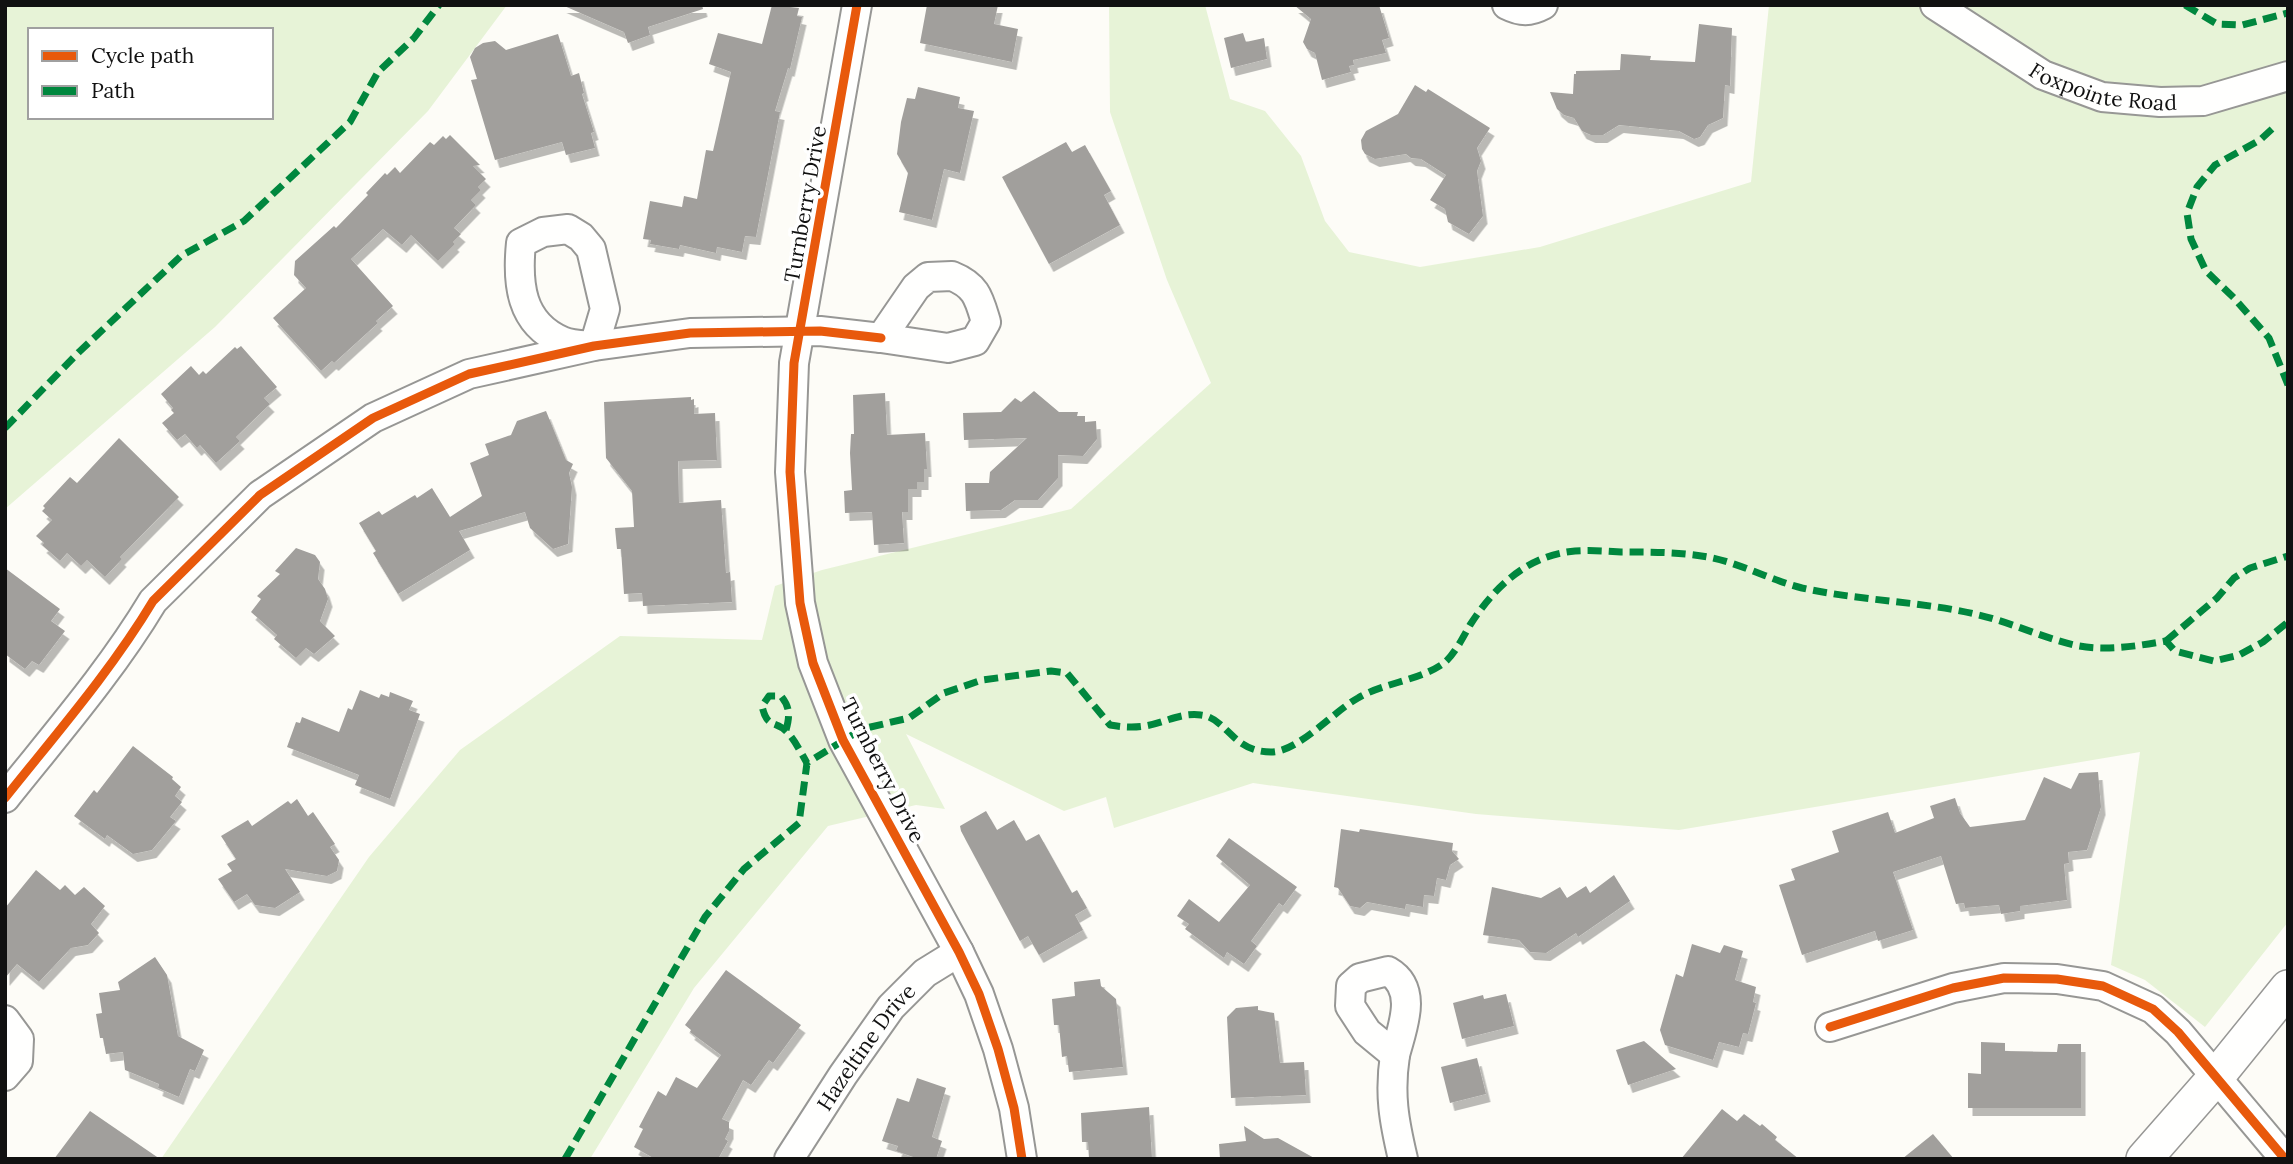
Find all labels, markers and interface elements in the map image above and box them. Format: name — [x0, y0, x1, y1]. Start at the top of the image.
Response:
legend — [28, 28, 273, 119]
text: Cycle path — [91, 42, 194, 69]
street label: Foxpointe Road — [2024, 56, 2177, 116]
text: Path — [91, 77, 135, 104]
street label: Turnberry Drive — [778, 123, 832, 285]
street label: Turnberry Drive — [835, 693, 931, 847]
street label: Hazeltine Drive — [810, 977, 921, 1115]

